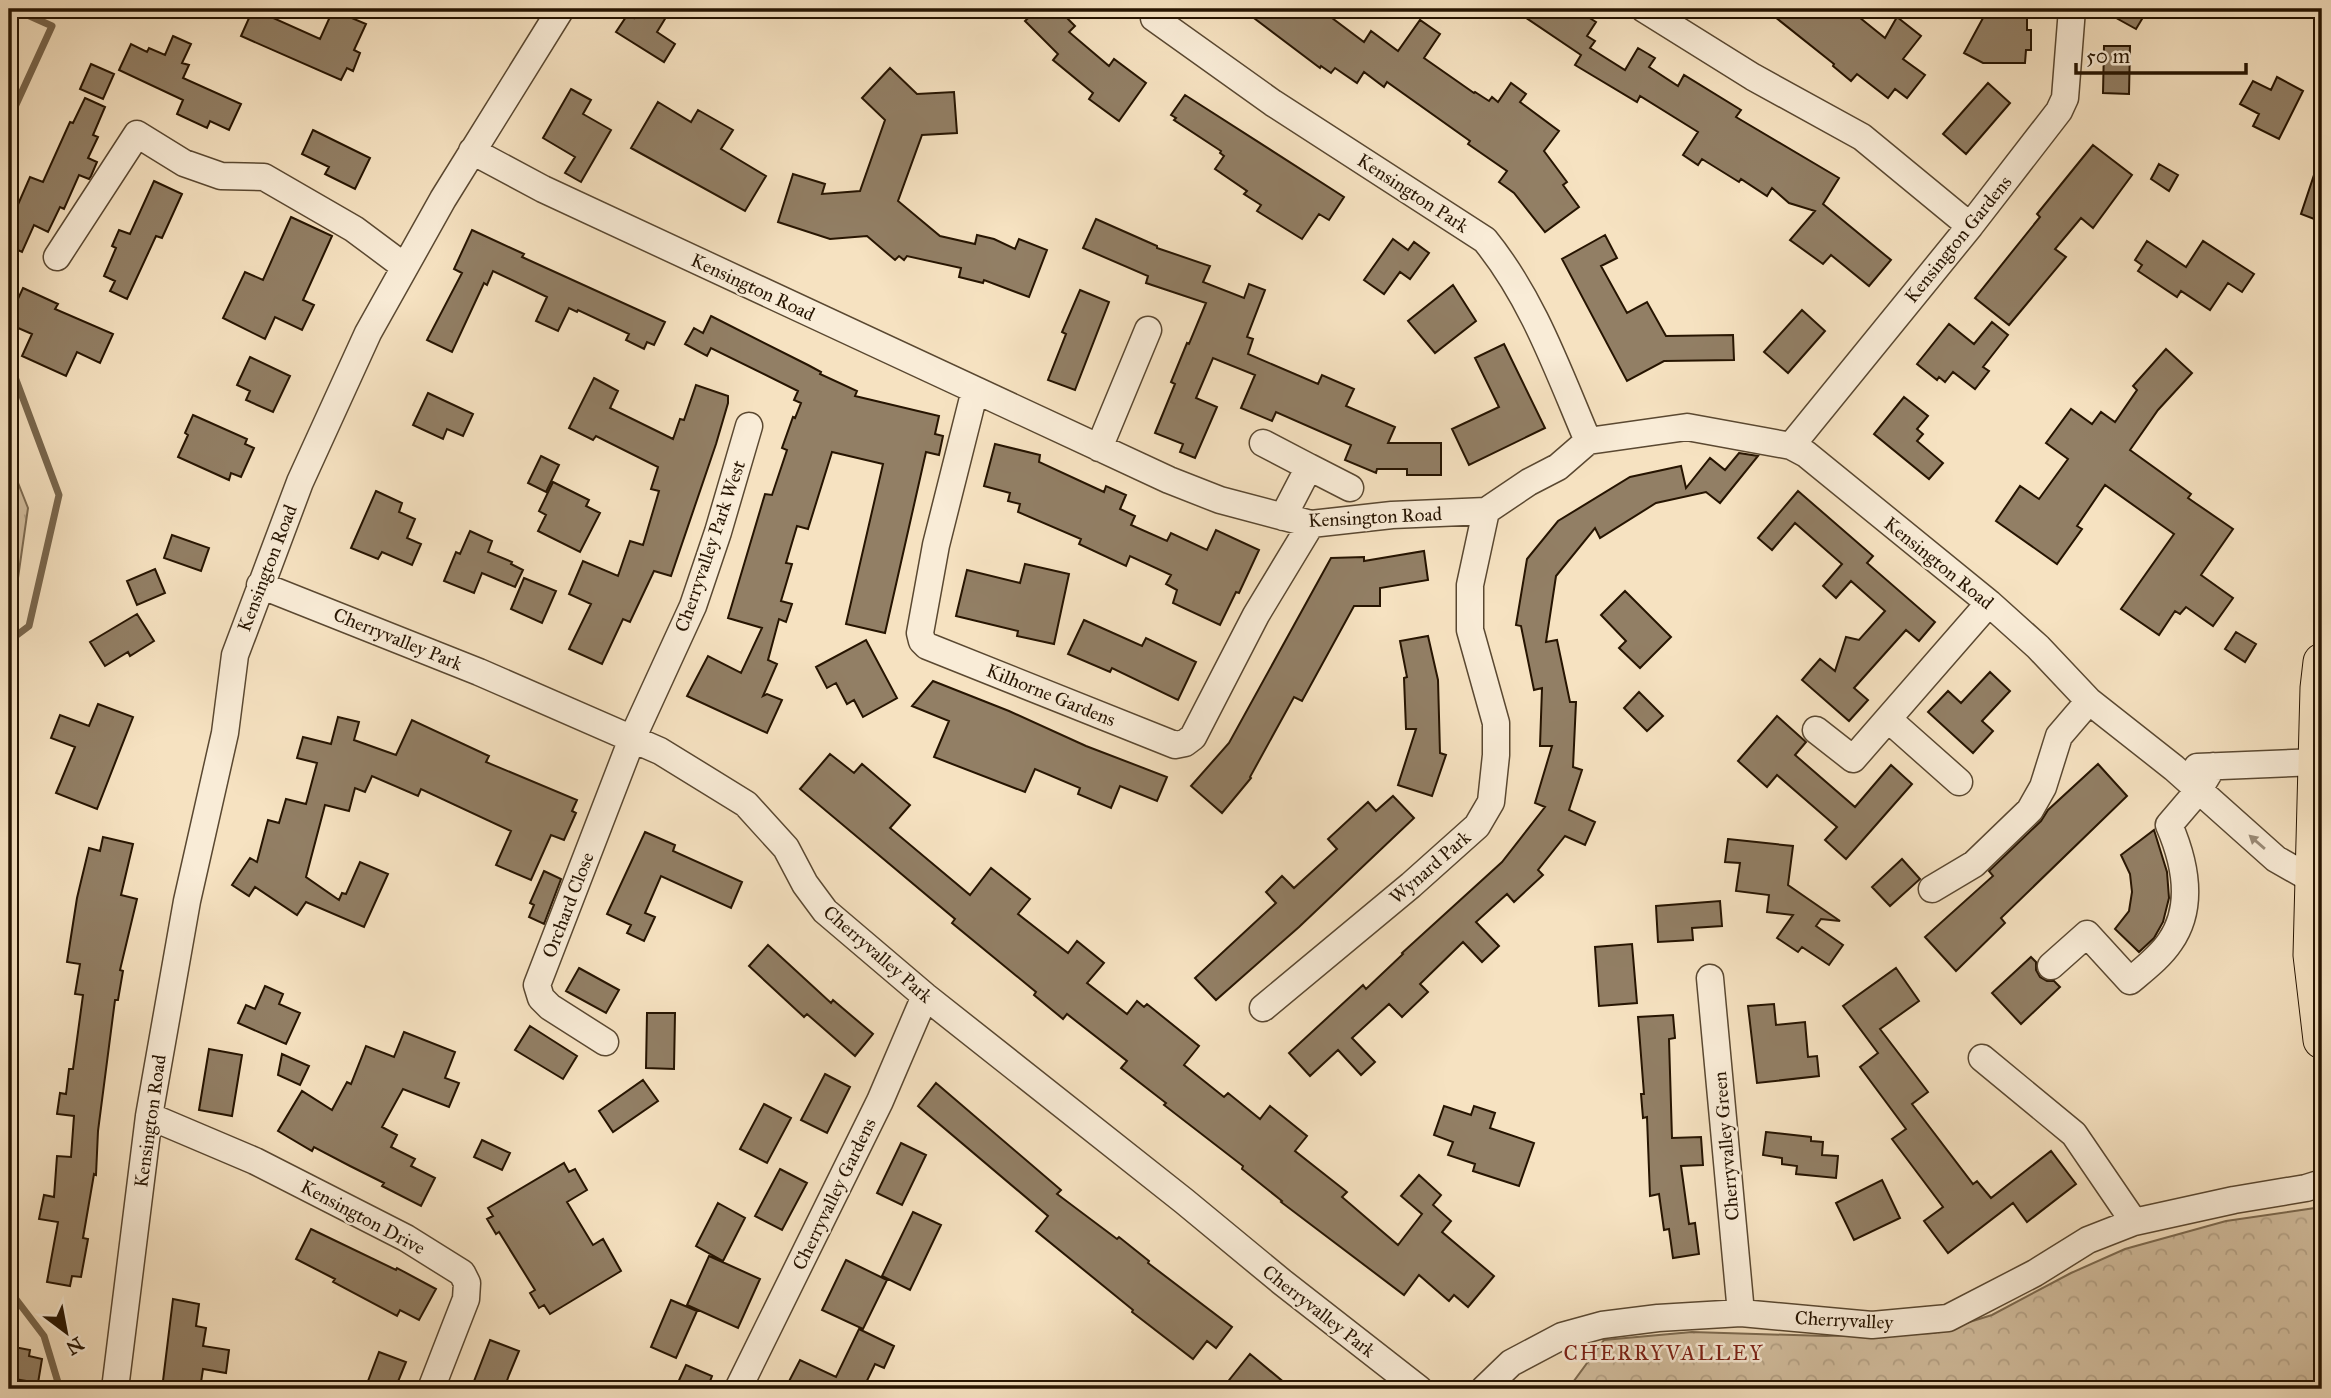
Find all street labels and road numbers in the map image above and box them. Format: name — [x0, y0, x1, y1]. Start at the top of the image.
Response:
street label: Kensington Park — [1353, 149, 1473, 238]
street label: Kensington Gardens — [1900, 171, 2017, 308]
street label: Kensington Road — [687, 248, 819, 327]
street label: Cherryvalley Park West — [670, 457, 750, 635]
street label: Kensington Road — [232, 501, 303, 635]
street label: Kensington Road — [1307, 502, 1443, 533]
street label: Kensington Road — [1879, 512, 1999, 615]
street label: Cherryvalley Park — [330, 603, 466, 675]
street label: Kilhorne Gardens — [983, 659, 1119, 731]
street label: Wynard Park — [1385, 825, 1475, 908]
street label: Orchard Close — [537, 849, 599, 961]
street label: Cherryvalley Park — [819, 900, 937, 1008]
street label: Kensington Road — [129, 1053, 172, 1189]
street label: Cherryvalley Green — [1708, 1070, 1744, 1222]
street label: Cherryvalley Gardens — [787, 1114, 881, 1274]
street label: Kensington Drive — [296, 1175, 429, 1260]
street label: Cherryvalley Park — [1258, 1260, 1380, 1362]
street label: Cherryvalley — [1794, 1306, 1895, 1334]

